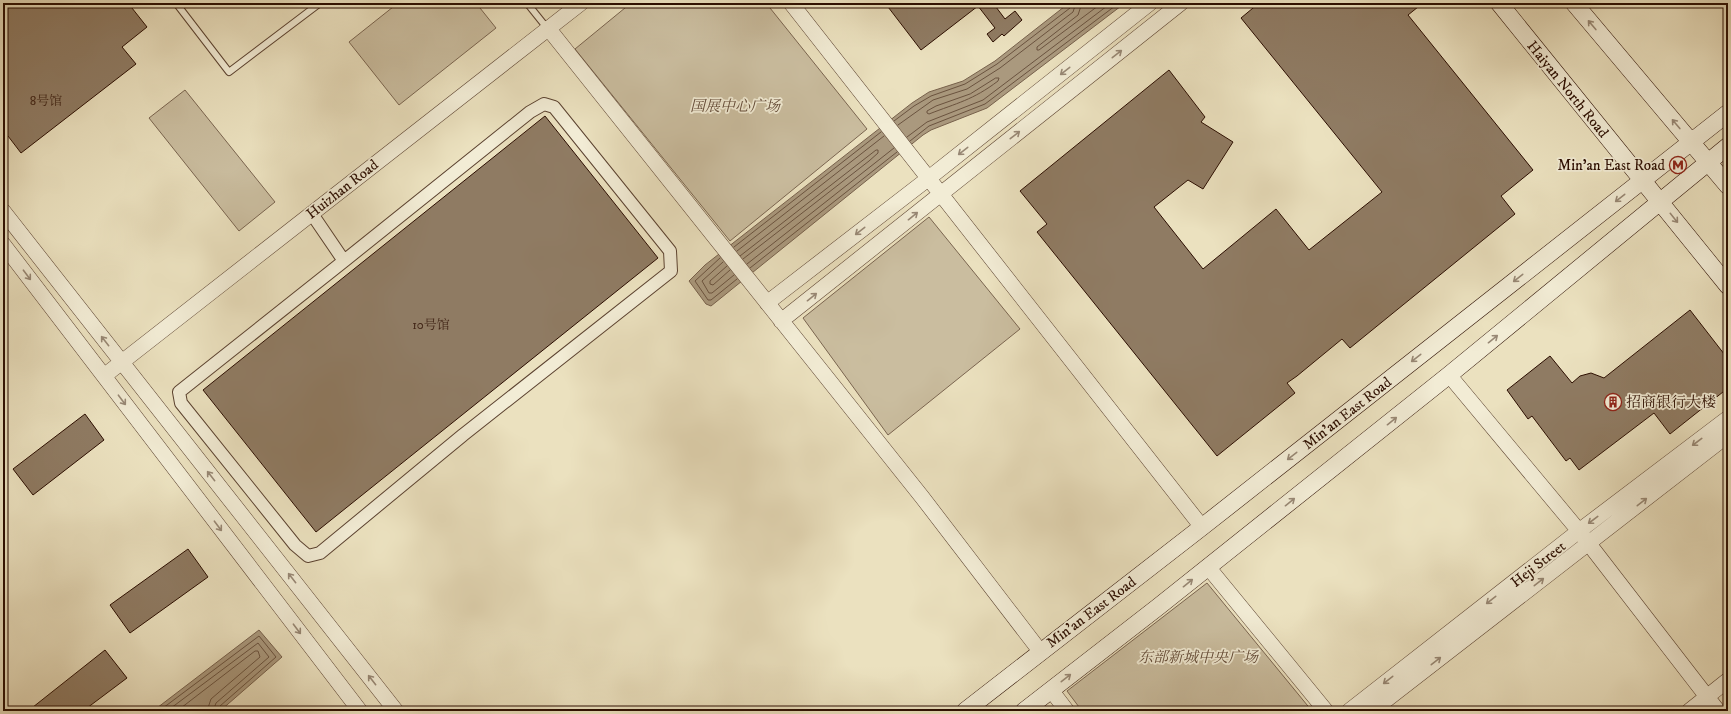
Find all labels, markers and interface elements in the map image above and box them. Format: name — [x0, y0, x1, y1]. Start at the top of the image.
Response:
one-way arrow — [1588, 19, 1597, 30]
street label: Haiyan North Road — [1523, 37, 1613, 142]
one-way arrow — [1112, 50, 1123, 58]
one-way arrow — [1059, 66, 1070, 75]
house number: 8号馆 — [30, 93, 62, 109]
park label: 国展中心广场 — [690, 97, 782, 116]
one-way arrow — [1672, 119, 1681, 129]
one-way arrow — [1010, 130, 1021, 139]
one-way arrow — [957, 147, 968, 156]
street label: Huizhan Road — [302, 155, 383, 223]
metro station icon: Min'an East Road — [1668, 155, 1688, 175]
place label: Min'an East Road — [1558, 156, 1666, 175]
one-way arrow — [1615, 193, 1626, 202]
one-way arrow — [908, 211, 919, 220]
one-way arrow — [1669, 213, 1678, 223]
one-way arrow — [855, 227, 866, 235]
one-way arrow — [22, 269, 31, 280]
one-way arrow — [1513, 274, 1524, 282]
one-way arrow — [806, 292, 817, 301]
house number: 10号馆 — [412, 317, 450, 333]
one-way arrow — [101, 335, 110, 346]
one-way arrow — [1487, 335, 1498, 344]
one-way arrow — [1411, 354, 1422, 363]
street label: Min'an East Road — [1299, 373, 1396, 454]
building icon: 招商银行大楼 — [1603, 392, 1623, 412]
place label: 招商银行大楼 — [1626, 393, 1716, 412]
one-way arrow — [118, 395, 127, 406]
one-way arrow — [1386, 416, 1397, 425]
one-way arrow — [1692, 437, 1703, 446]
one-way arrow — [1287, 452, 1298, 460]
one-way arrow — [207, 470, 216, 481]
one-way arrow — [1285, 498, 1295, 507]
one-way arrow — [1636, 498, 1647, 507]
one-way arrow — [1588, 516, 1599, 524]
one-way arrow — [214, 520, 223, 531]
street label: Heji Street — [1507, 537, 1570, 592]
street label: Min'an East Road — [1043, 572, 1140, 652]
one-way arrow — [288, 573, 296, 584]
one-way arrow — [1533, 578, 1544, 586]
one-way arrow — [1183, 579, 1194, 587]
one-way arrow — [1485, 596, 1496, 604]
one-way arrow — [293, 624, 301, 635]
park label: 东部新城中央广场 — [1138, 648, 1260, 667]
one-way arrow — [1430, 657, 1441, 666]
one-way arrow — [1061, 674, 1072, 683]
one-way arrow — [368, 675, 377, 686]
one-way arrow — [1383, 676, 1394, 684]

